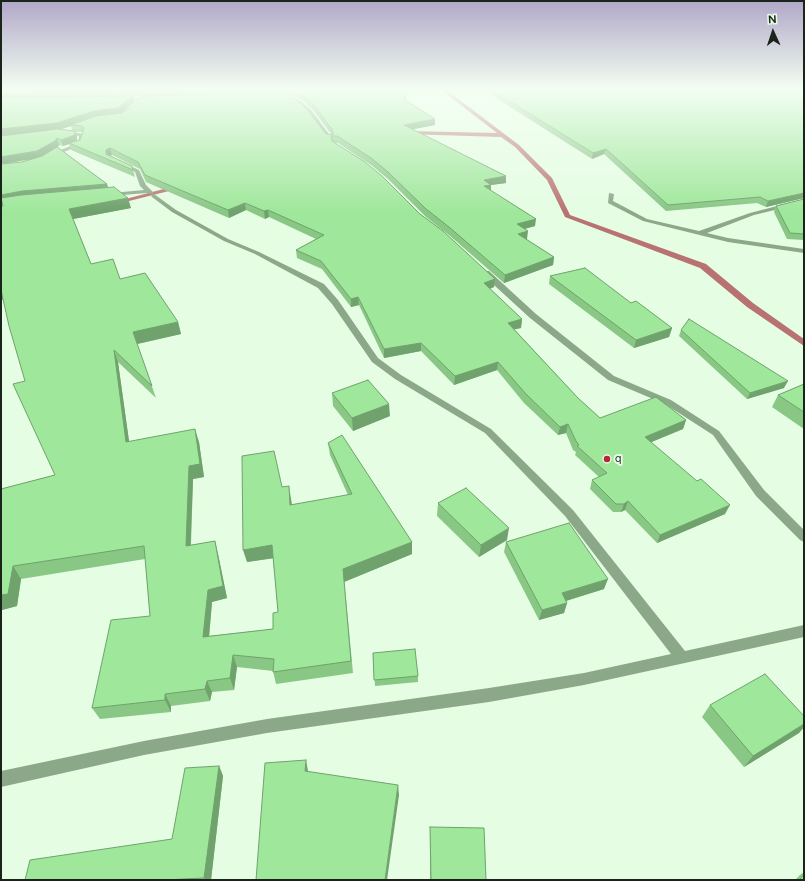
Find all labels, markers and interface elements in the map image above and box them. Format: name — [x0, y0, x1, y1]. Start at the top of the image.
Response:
north arrow — [753, 12, 793, 52]
text: N — [768, 13, 777, 26]
place label: q — [615, 452, 621, 466]
marker: q — [602, 454, 612, 464]

